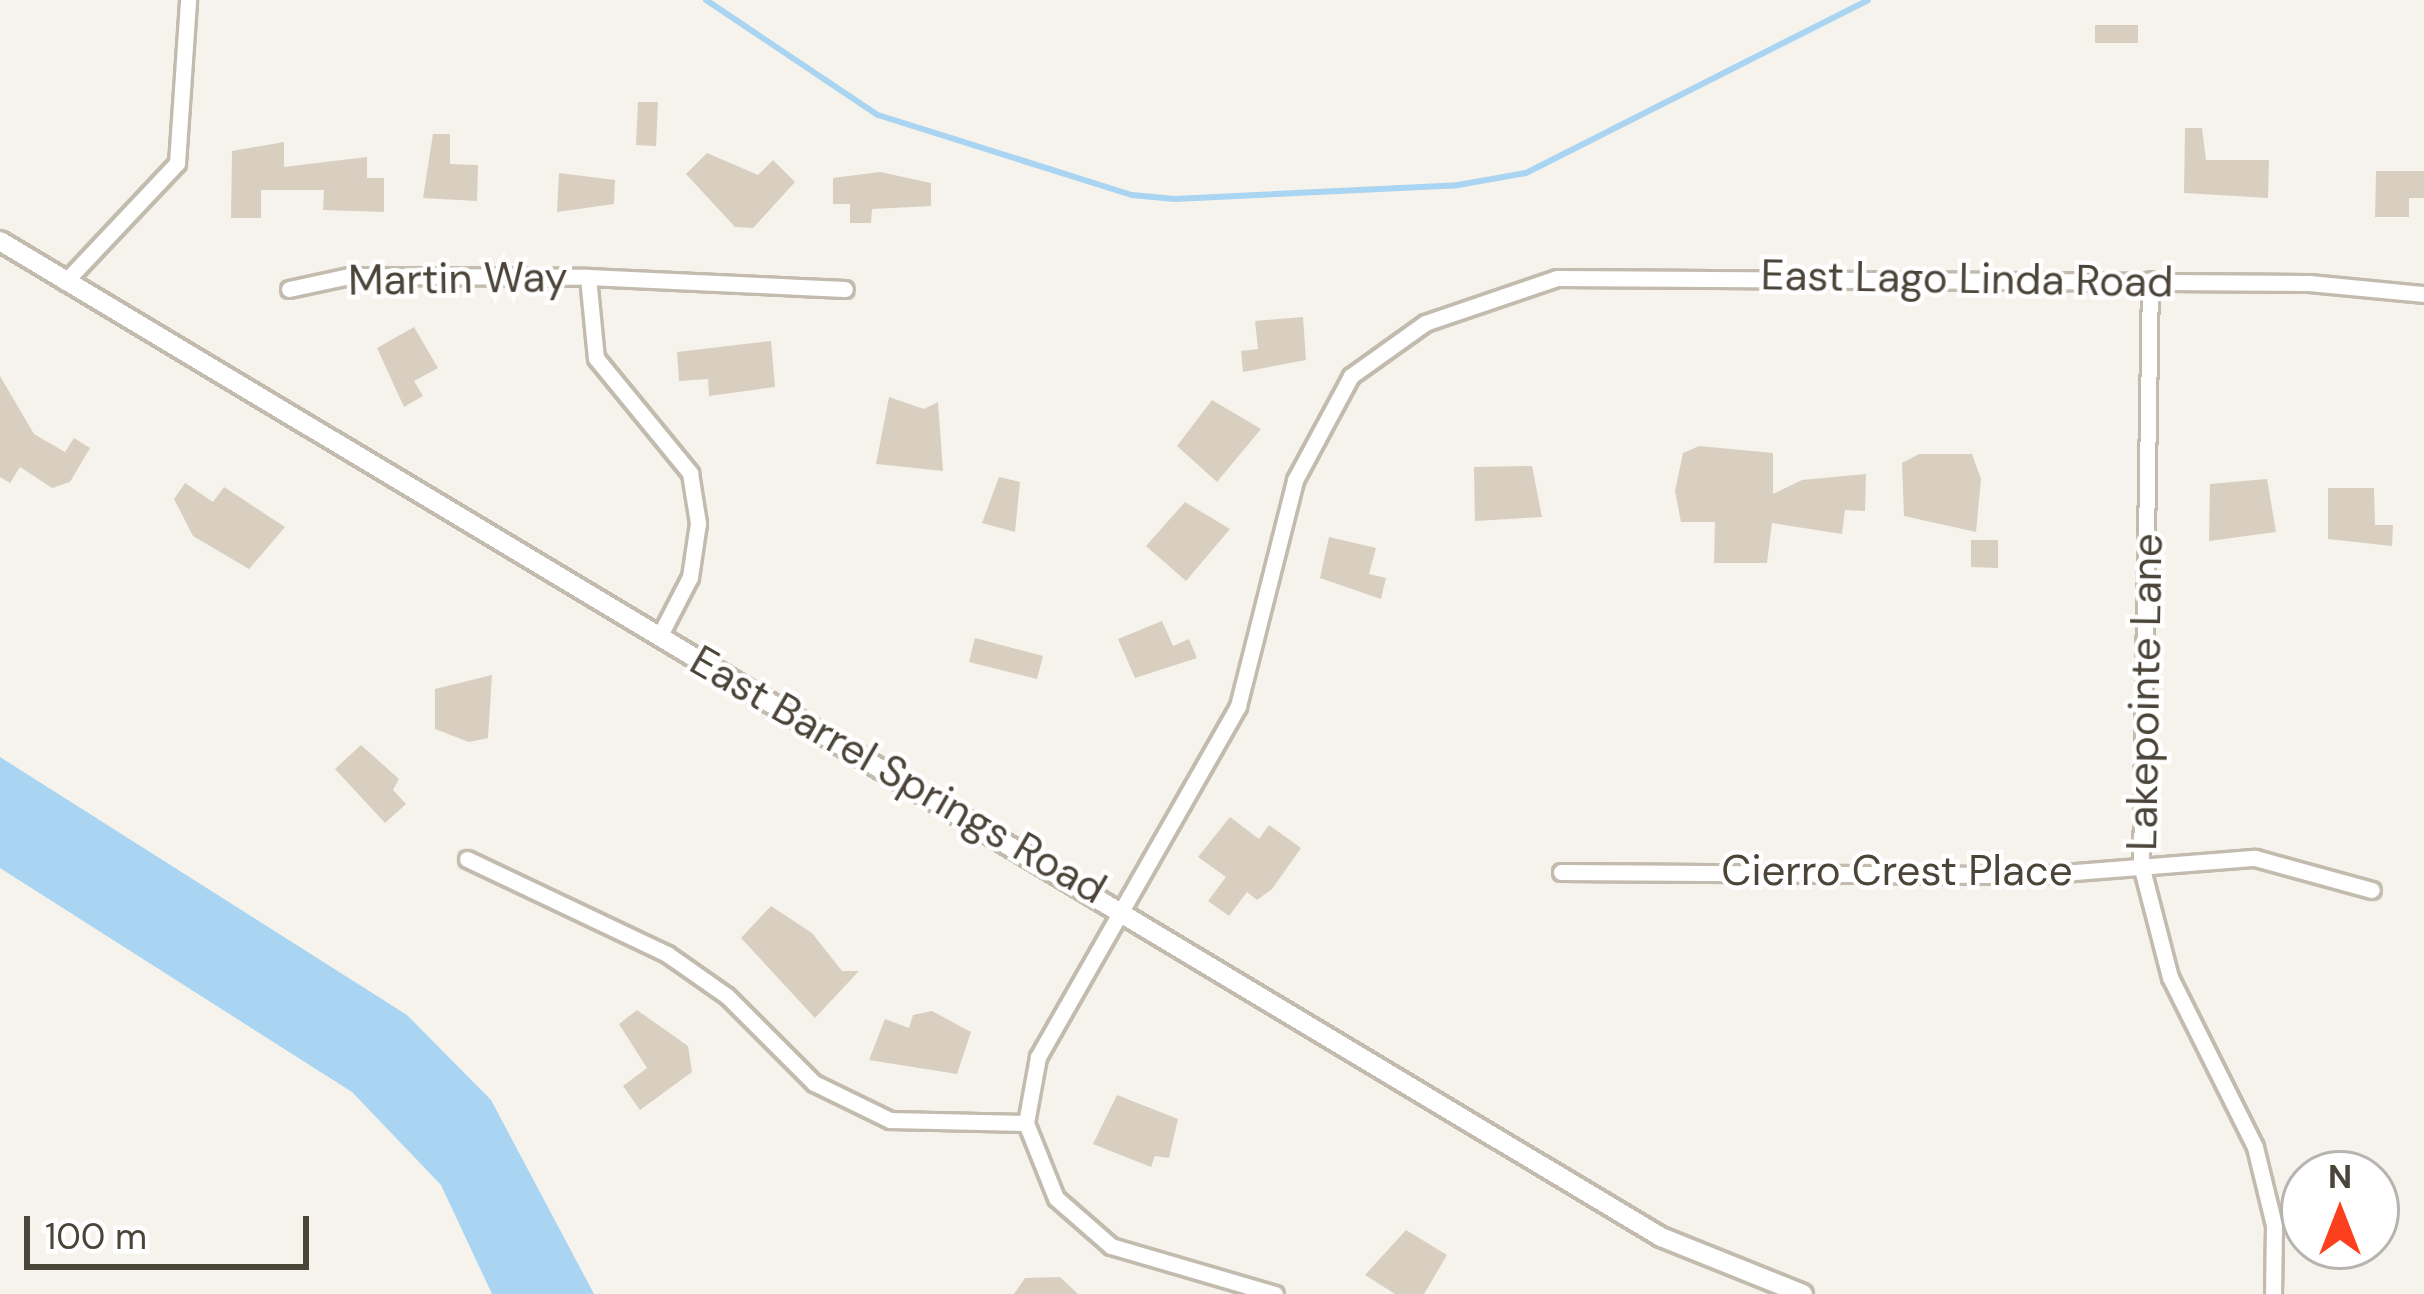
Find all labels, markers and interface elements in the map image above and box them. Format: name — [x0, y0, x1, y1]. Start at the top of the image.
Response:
street label: East Lago Linda Road — [1760, 250, 2174, 308]
street label: Martin Way — [348, 252, 568, 306]
street label: Lakepointe Lane — [2117, 533, 2173, 851]
street label: East Barrel Springs Road — [681, 635, 1115, 915]
street label: Cierro Crest Place — [1721, 846, 2073, 896]
north arrow — [2280, 1150, 2400, 1270]
text: N — [2328, 1155, 2352, 1198]
scale bar — [30, 1192, 315, 1266]
text: 100 m — [45, 1213, 147, 1260]

